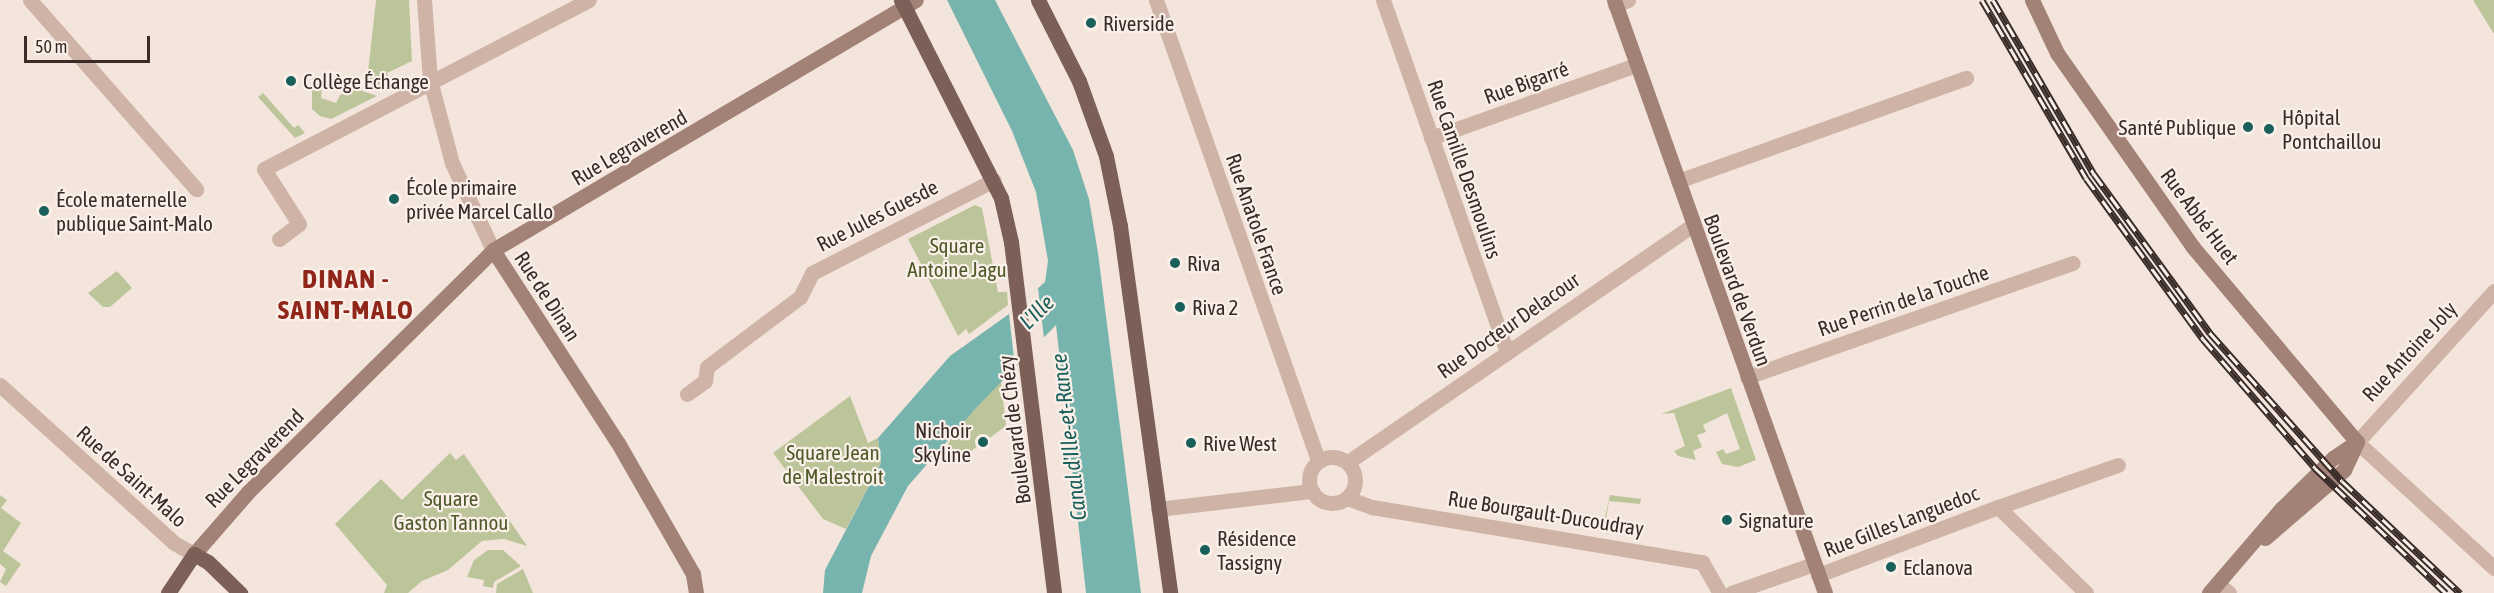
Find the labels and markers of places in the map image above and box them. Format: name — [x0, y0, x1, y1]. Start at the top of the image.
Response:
place label: Riverside — [1103, 10, 1174, 36]
marker: Riverside — [1084, 16, 1098, 30]
place label: Collège Échange — [303, 68, 429, 94]
marker: Collège Échange — [284, 74, 298, 88]
place label: Hôpital Pontchaillou — [2282, 104, 2381, 154]
place label: Santé Publique — [2119, 114, 2236, 140]
marker: Santé Publique — [2241, 120, 2255, 134]
marker: Hôpital Pontchaillou — [2260, 120, 2278, 138]
place label: École primaire privée Marcel Callo — [406, 174, 553, 224]
place label: École maternelle publique Saint-Malo — [56, 186, 213, 236]
marker: École primaire privée Marcel Callo — [387, 192, 401, 206]
marker: École maternelle publique Saint-Malo — [37, 204, 51, 218]
place label: Riva — [1187, 250, 1221, 276]
marker: Riva — [1168, 256, 1182, 270]
place label: Riva 2 — [1192, 294, 1238, 320]
marker: Riva 2 — [1173, 300, 1187, 314]
place label: Nichoir Skyline — [914, 417, 971, 467]
place label: Rive West — [1203, 430, 1277, 456]
marker: Nichoir Skyline — [976, 435, 990, 449]
marker: Rive West — [1184, 436, 1198, 450]
place label: Signature — [1739, 507, 1814, 533]
marker: Signature — [1720, 513, 1734, 527]
place label: Résidence Tassigny — [1217, 525, 1296, 575]
marker: Résidence Tassigny — [1198, 543, 1212, 557]
place label: Eclanova — [1903, 554, 1973, 580]
marker: Eclanova — [1884, 560, 1898, 574]

